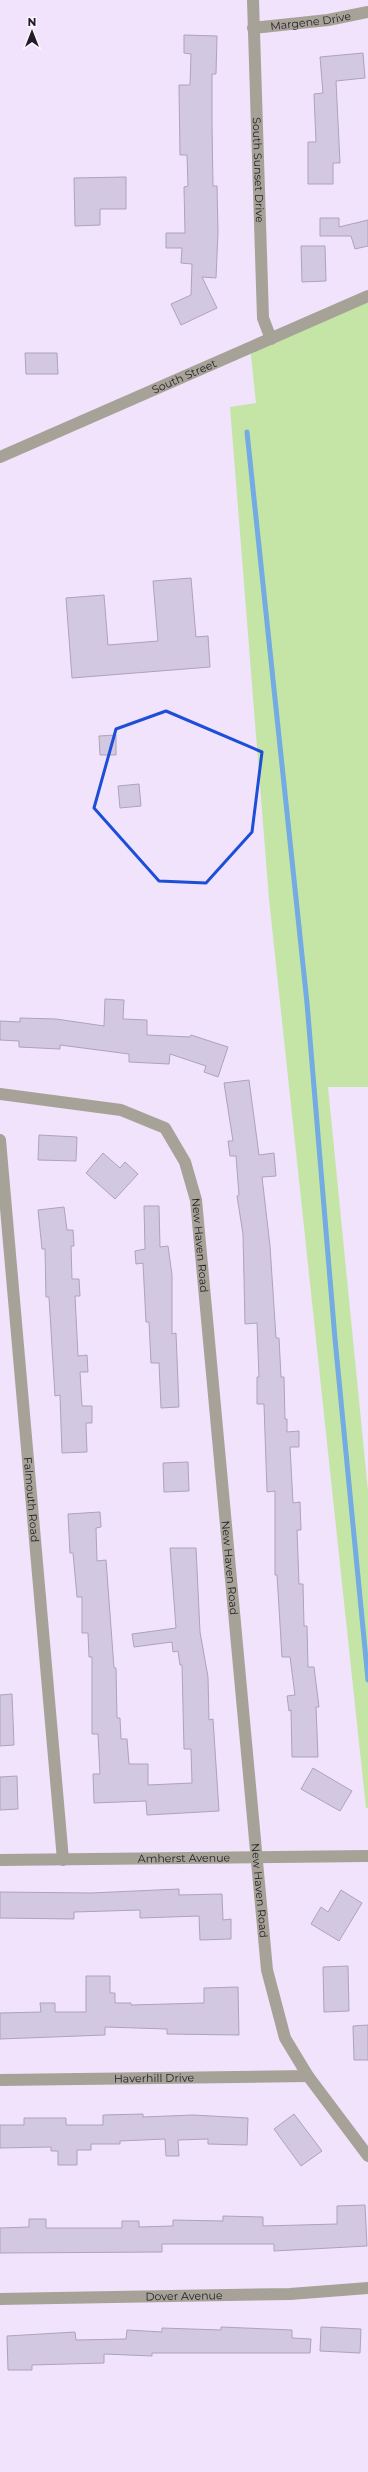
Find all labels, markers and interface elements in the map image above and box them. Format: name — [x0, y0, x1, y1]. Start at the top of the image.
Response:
street label: Margene Drive — [269, 9, 353, 33]
north arrow — [12, 12, 52, 52]
text: N — [28, 15, 36, 29]
street label: South Sunset Drive — [250, 117, 267, 223]
street label: South Street — [150, 356, 219, 397]
street label: New Haven Road — [189, 1197, 212, 1293]
street label: Falmouth Road — [21, 1456, 42, 1543]
street label: New Haven Road — [219, 1520, 241, 1616]
street label: New Haven Road — [248, 1843, 271, 1938]
street label: Amherst Avenue — [138, 1850, 231, 1866]
street label: Haverhill Drive — [114, 2070, 195, 2086]
street label: Dover Avenue — [145, 2288, 223, 2303]

